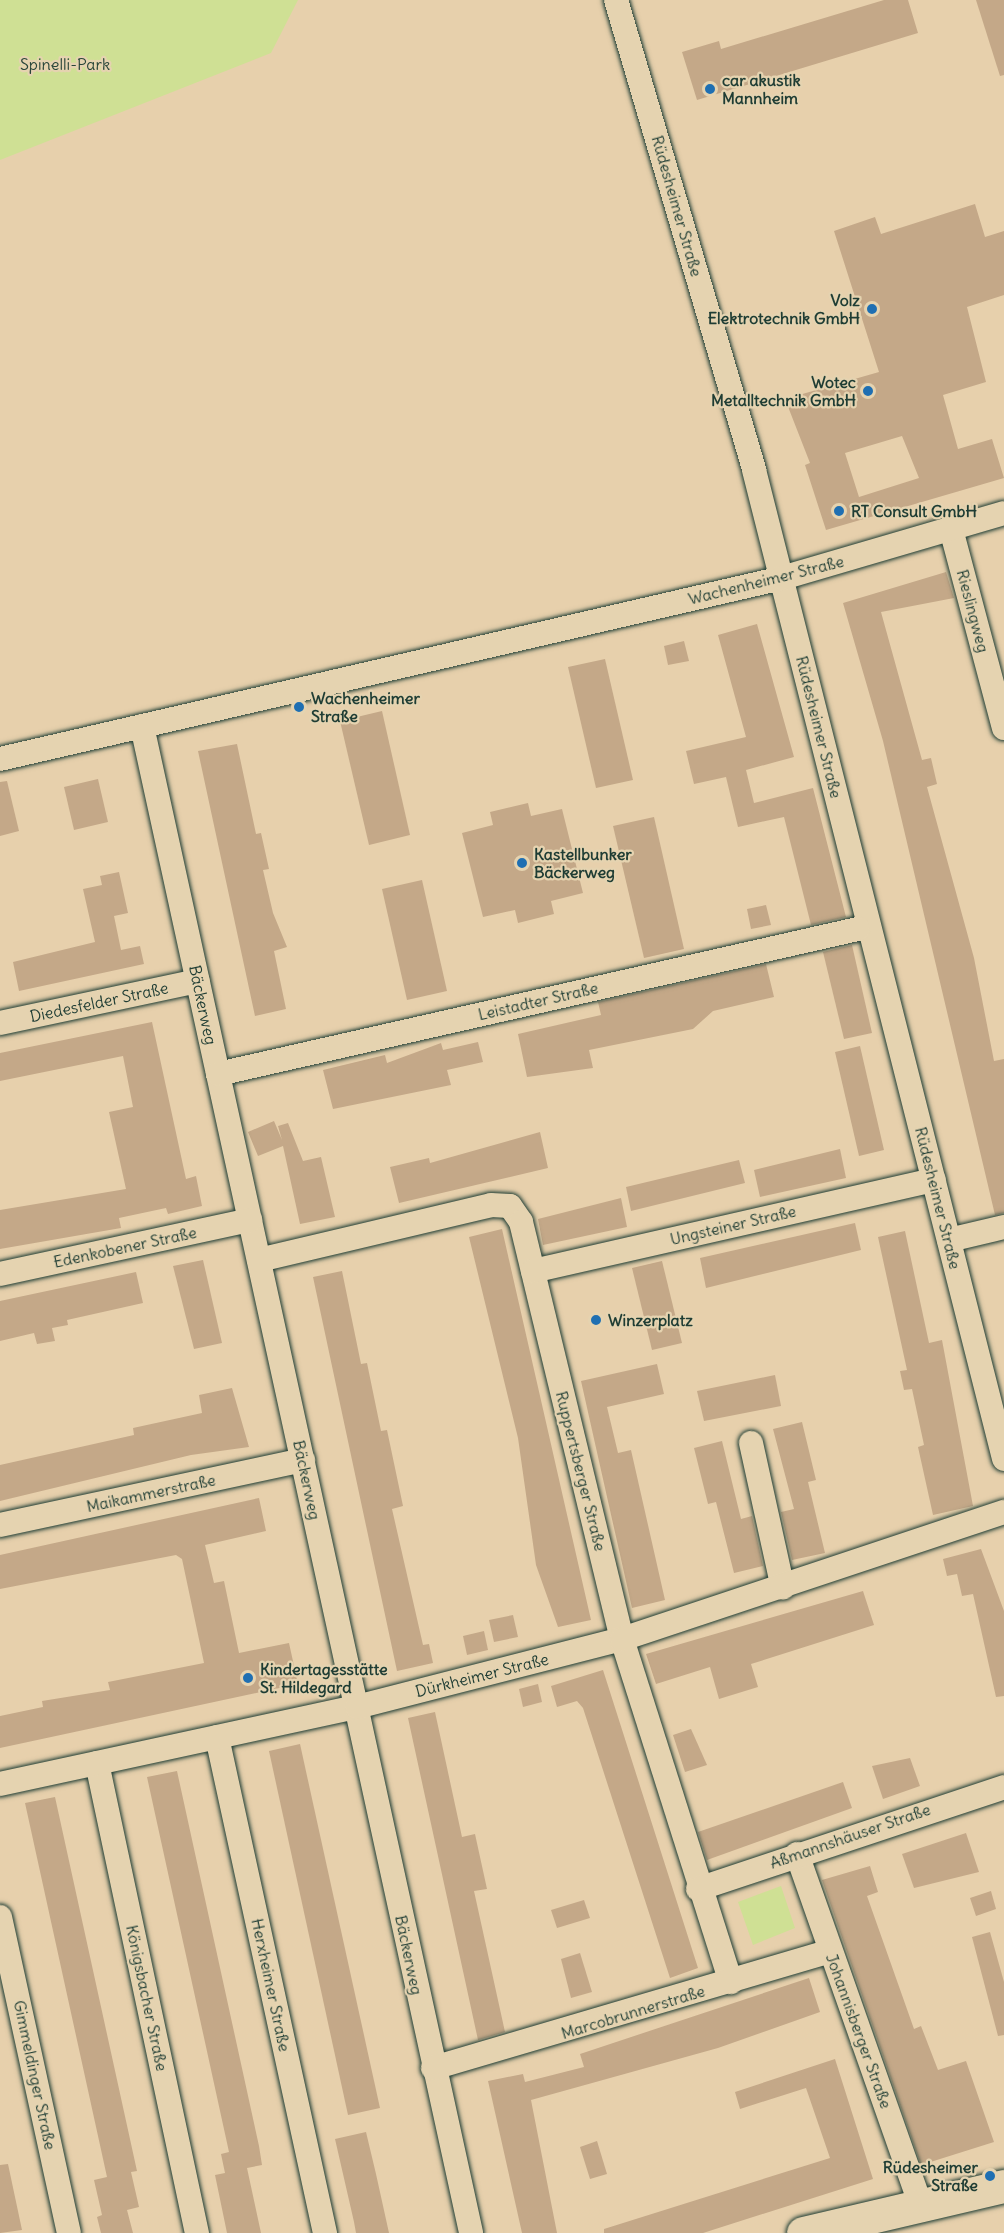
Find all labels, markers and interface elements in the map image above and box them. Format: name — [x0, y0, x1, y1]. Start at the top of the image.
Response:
park label: Spinelli-Park — [20, 54, 110, 74]
place label: car akustik Mannheim — [722, 70, 801, 108]
marker: car akustik Mannheim — [703, 82, 717, 96]
street label: Rüdesheimer Straße — [648, 133, 706, 279]
place label: Volz Elektrotechnik GmbH — [708, 290, 860, 328]
marker: Volz Elektrotechnik GmbH — [865, 302, 879, 316]
place label: Wotec Metalltechnik GmbH — [711, 372, 856, 410]
marker: Wotec Metalltechnik GmbH — [861, 384, 875, 398]
place label: RT Consult GmbH — [851, 501, 977, 521]
marker: RT Consult GmbH — [832, 504, 846, 518]
street label: Wachenheimer Straße — [686, 551, 846, 609]
street label: Rieslingweg — [953, 567, 993, 655]
street label: Rüdesheimer Straße — [792, 654, 846, 800]
place label: Wachenheimer Straße — [311, 688, 420, 726]
marker: Wachenheimer Straße — [292, 700, 306, 714]
place label: Kastellbunker Bäckerweg — [534, 844, 632, 882]
marker: Kastellbunker Bäckerweg — [515, 856, 529, 870]
street label: Bäckerweg — [185, 963, 221, 1047]
street label: Diedesfelder Straße — [28, 978, 170, 1026]
street label: Leistadter Straße — [476, 978, 600, 1024]
street label: Rüdesheimer Straße — [911, 1125, 965, 1271]
street label: Ungsteiner Straße — [668, 1201, 798, 1249]
street label: Edenkobener Straße — [52, 1222, 198, 1272]
place label: Winzerplatz — [608, 1310, 693, 1330]
marker: Winzerplatz — [589, 1313, 603, 1327]
street label: Ruppertsberger Straße — [552, 1389, 610, 1553]
street label: Bäckerweg — [289, 1438, 325, 1522]
street label: Maikammerstraße — [85, 1470, 217, 1516]
street label: Dürkheimer Straße — [413, 1649, 551, 1701]
place label: Kindertagesstätte St. Hildegard — [260, 1659, 388, 1697]
marker: Kindertagesstätte St. Hildegard — [241, 1671, 255, 1685]
street label: Aßmannshäuser Straße — [767, 1799, 933, 1873]
street label: Bäckerweg — [391, 1913, 427, 1997]
street label: Herxheimer Straße — [248, 1917, 294, 2053]
street label: Königsbacher Straße — [122, 1923, 172, 2073]
street label: Johannisberger Straße — [822, 1951, 896, 2111]
street label: Marcobrunnerstraße — [559, 1981, 707, 2043]
street label: Gimmeldinger Straße — [10, 1998, 60, 2152]
place label: Rüdesheimer Straße — [883, 2157, 978, 2195]
marker: Rüdesheimer Straße — [983, 2169, 997, 2183]

